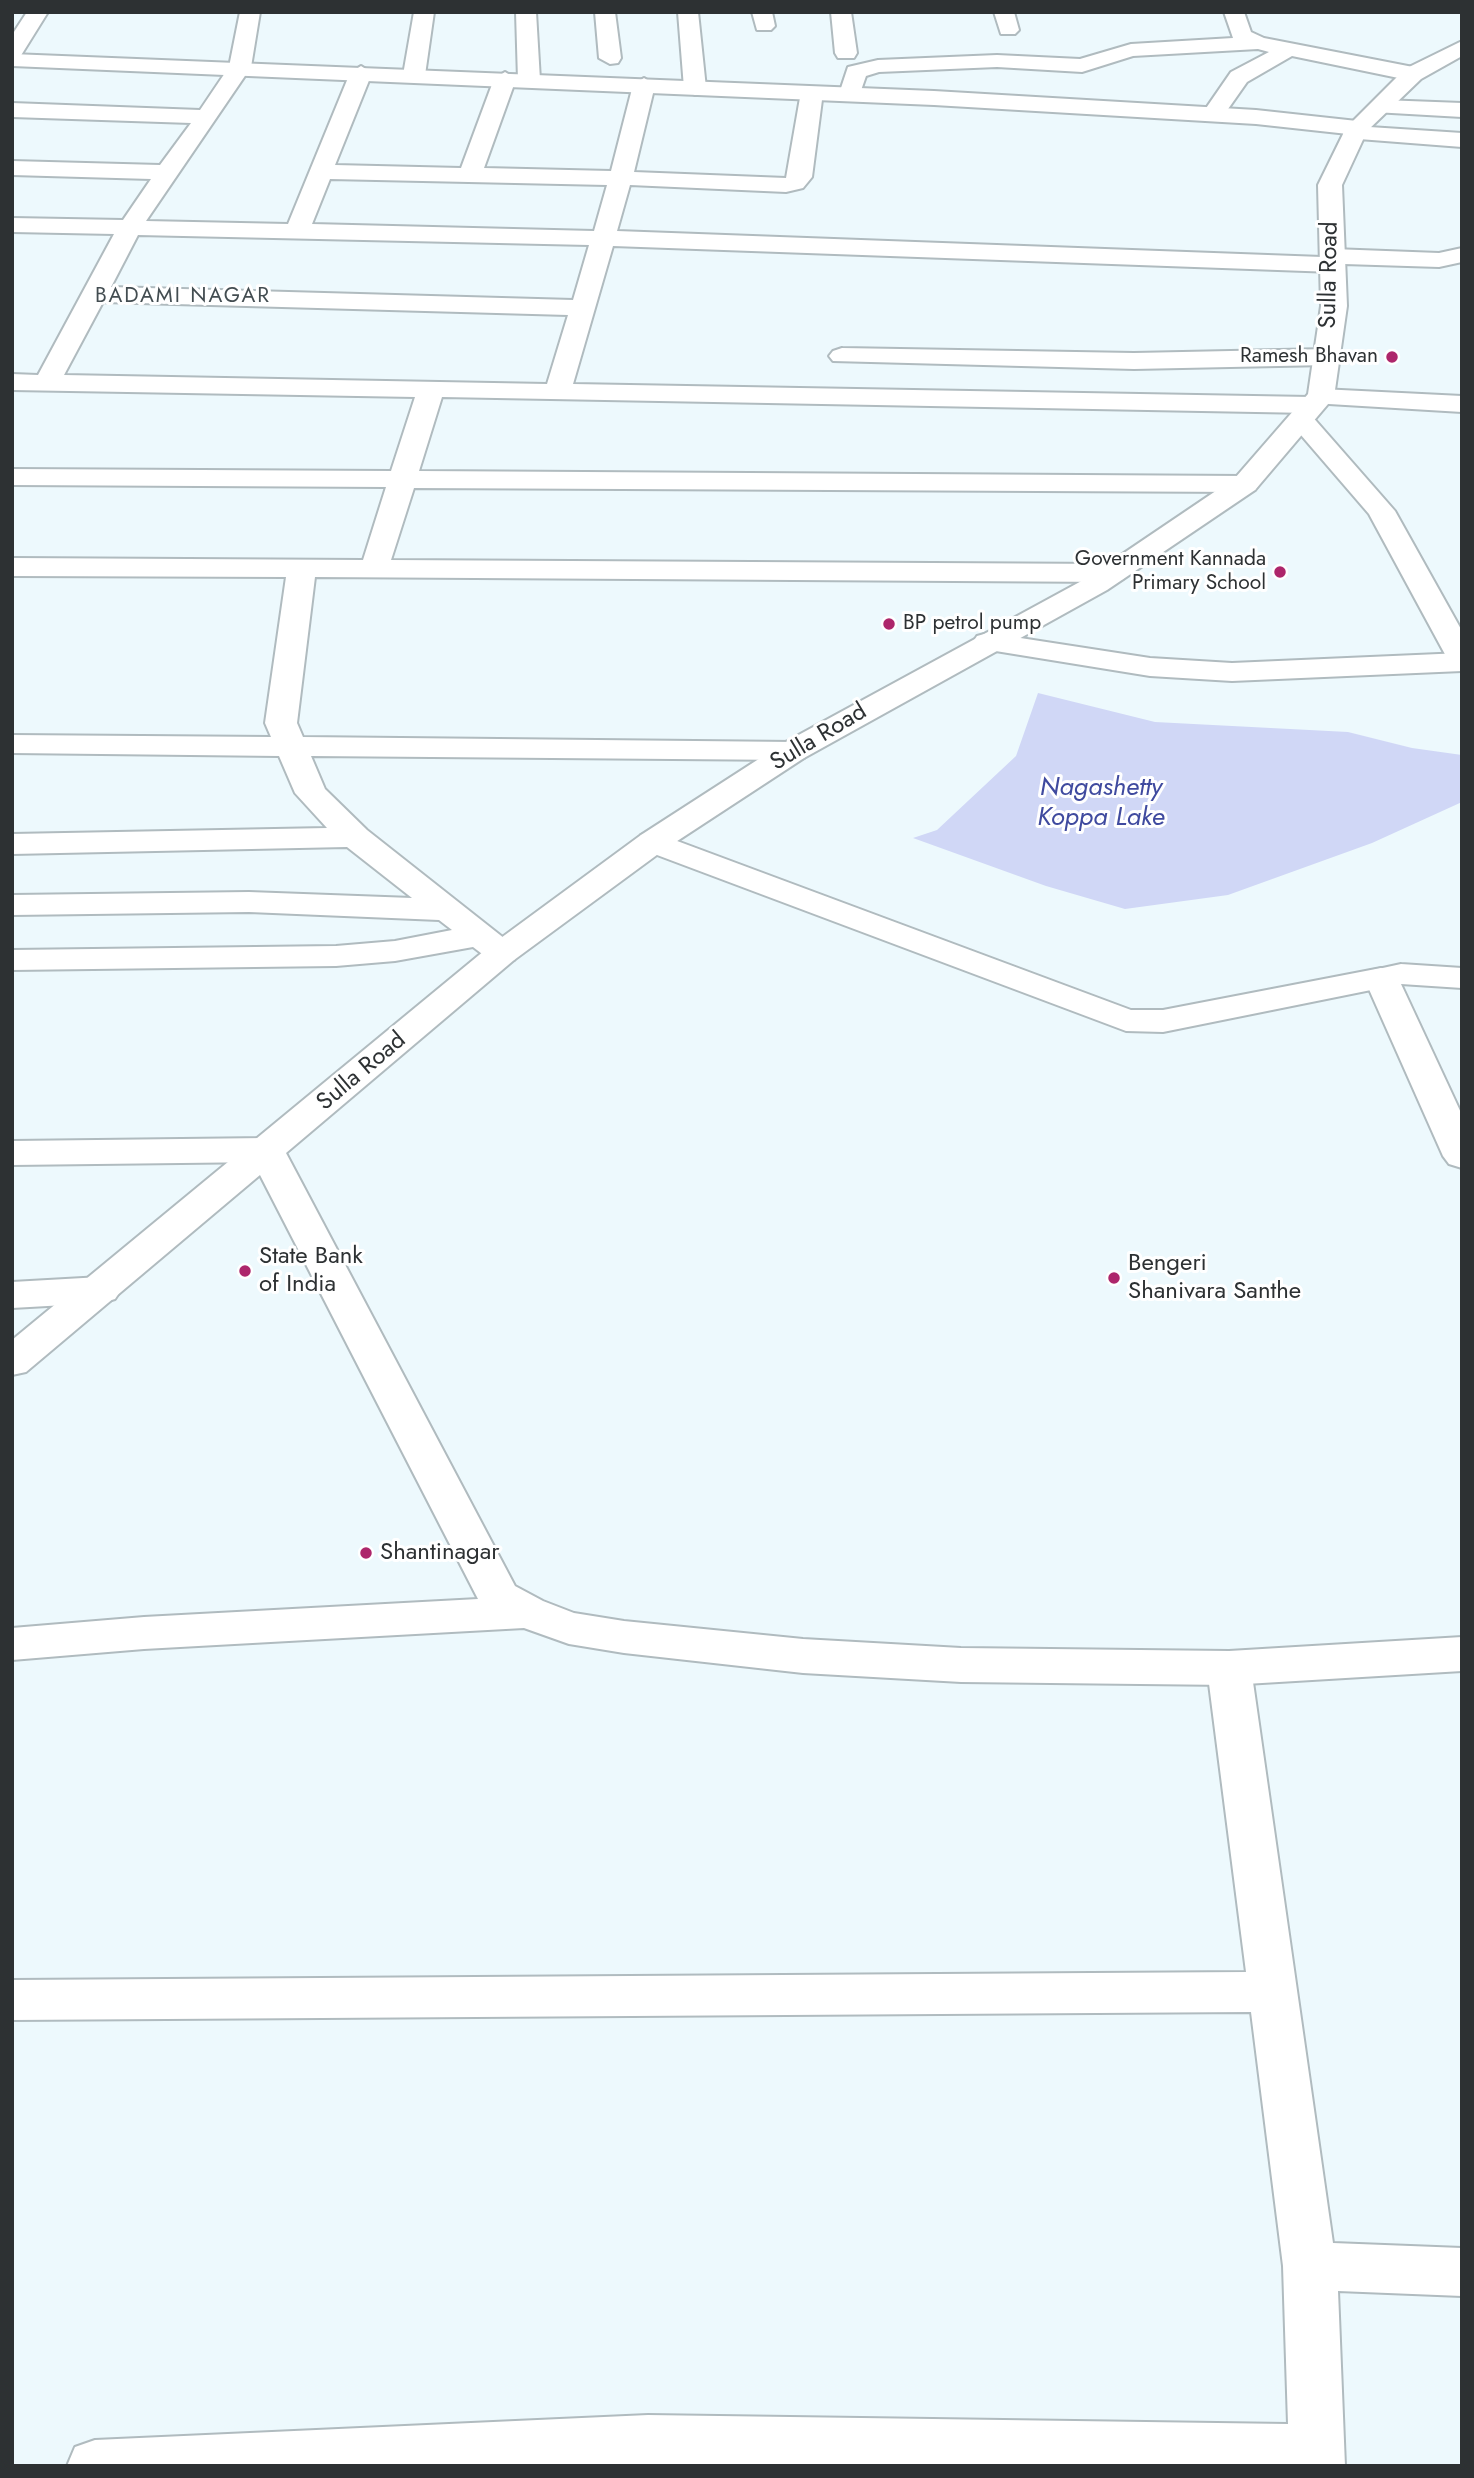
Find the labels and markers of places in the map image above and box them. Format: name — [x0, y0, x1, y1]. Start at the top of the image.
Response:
place label: Ramesh Bhavan — [1240, 344, 1378, 370]
marker: Ramesh Bhavan — [1384, 349, 1400, 365]
place label: Government Kannada Primary School — [1075, 547, 1266, 597]
marker: Government Kannada Primary School — [1272, 564, 1288, 580]
place label: BP petrol pump — [903, 611, 1041, 637]
marker: BP petrol pump — [881, 616, 897, 632]
place label: State Bank of India — [259, 1243, 363, 1299]
place label: Bengeri Shanivara Santhe — [1128, 1250, 1301, 1306]
marker: State Bank of India — [237, 1263, 253, 1279]
marker: Bengeri Shanivara Santhe — [1106, 1270, 1122, 1286]
place label: Shantinagar — [380, 1539, 499, 1567]
marker: Shantinagar — [358, 1545, 374, 1561]

